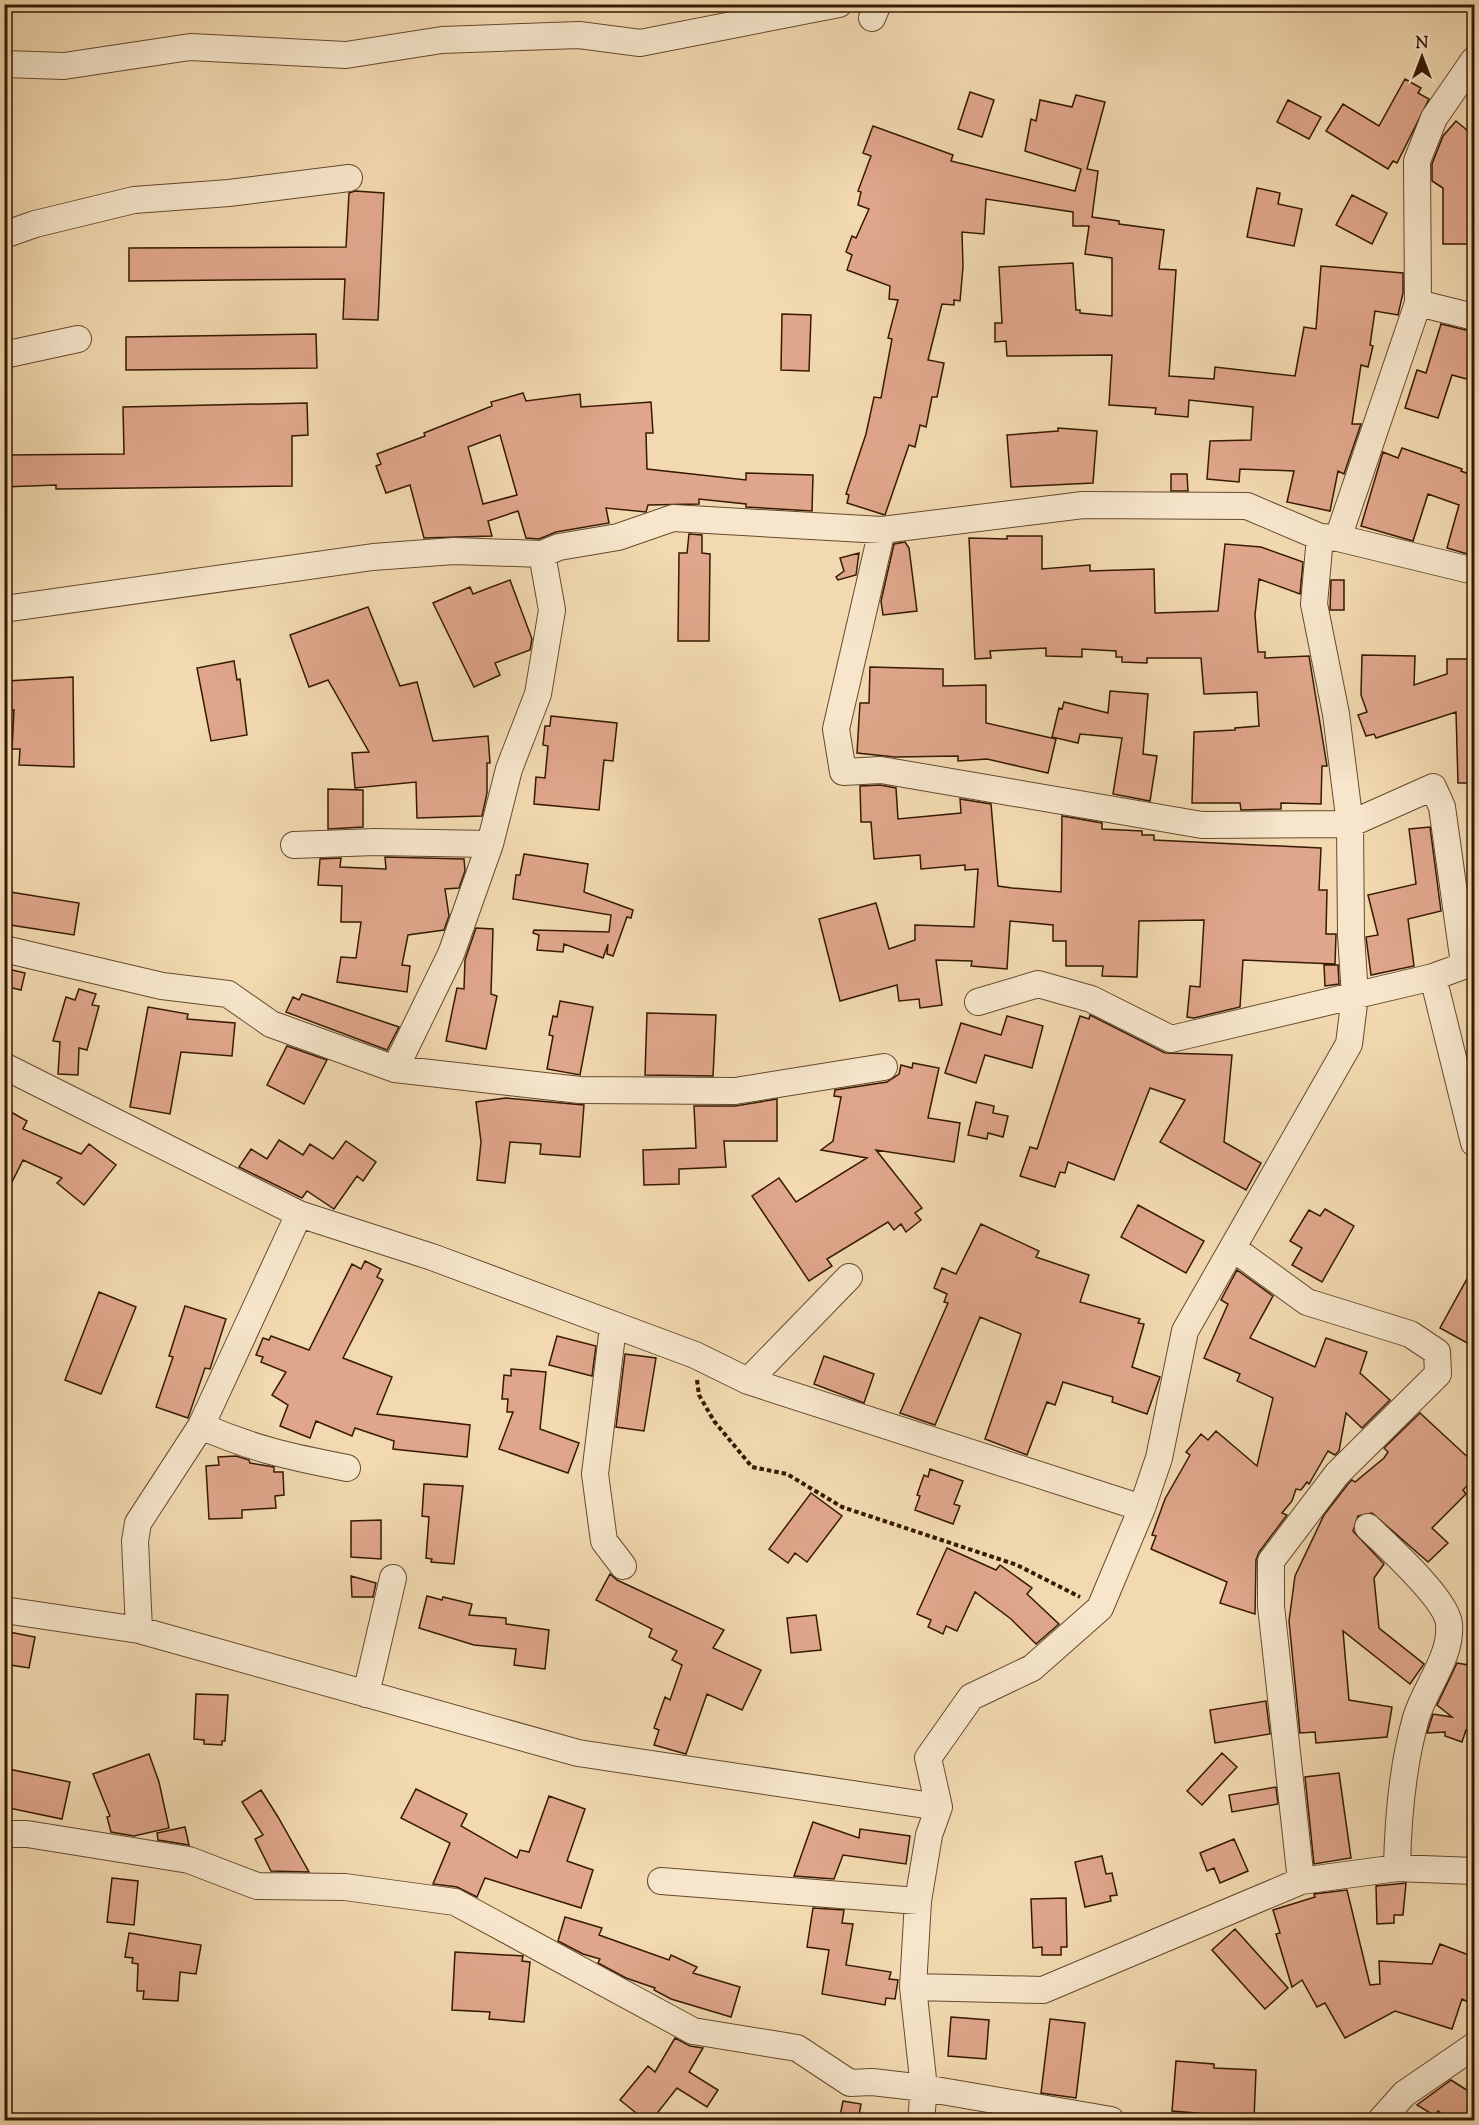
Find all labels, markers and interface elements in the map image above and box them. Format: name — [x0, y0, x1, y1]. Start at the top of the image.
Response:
north arrow — [1392, 27, 1452, 87]
text: N — [1416, 33, 1429, 56]

